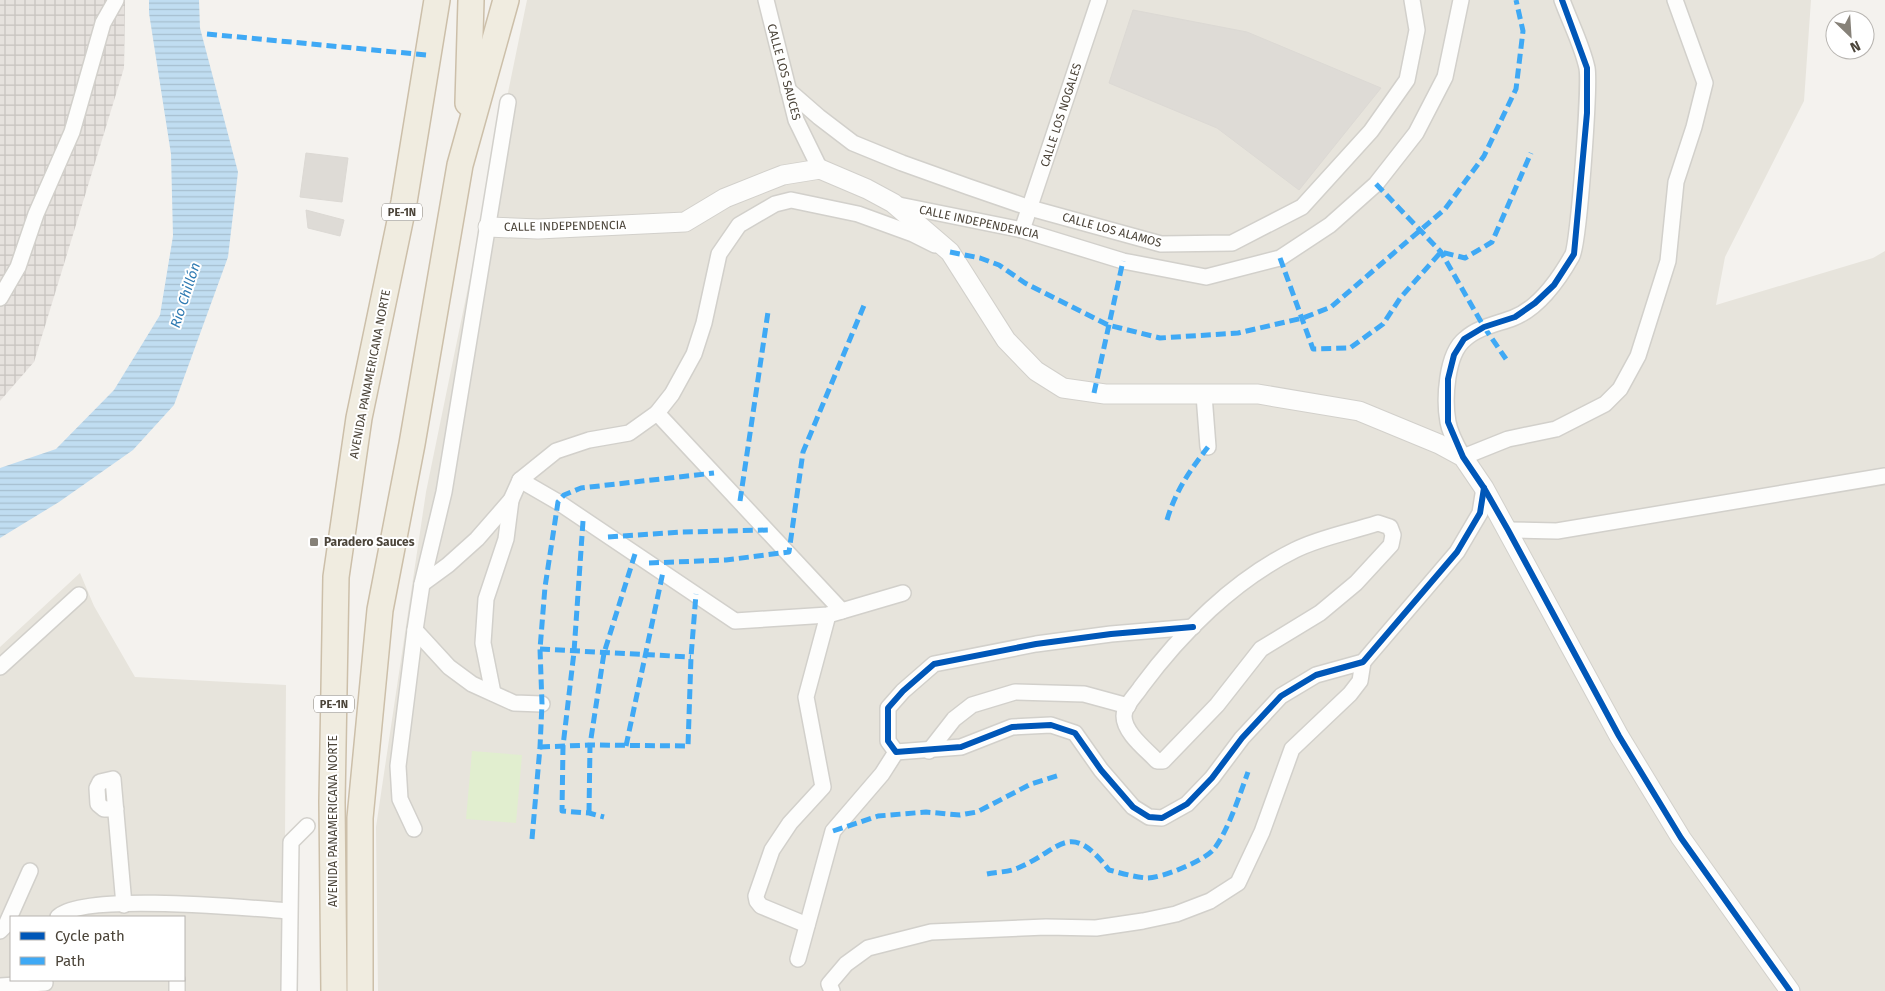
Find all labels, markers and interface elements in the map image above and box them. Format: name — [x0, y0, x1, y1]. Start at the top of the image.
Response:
north arrow — [1825, 10, 1875, 60]
street label: CALLE LOS SAUCES — [764, 22, 804, 122]
text: N — [1847, 37, 1863, 56]
street label: CALLE LOS NOGALES — [1038, 61, 1085, 169]
street label: CALLE INDEPENDENCIA — [918, 202, 1040, 242]
road number: PE-1N — [382, 203, 422, 220]
street label: CALLE LOS ALAMOS — [1061, 210, 1164, 250]
street label: CALLE INDEPENDENCIA — [504, 218, 626, 234]
water label: Río Chillón — [167, 260, 204, 330]
street label: AVENIDA PANAMERICANA NORTE — [347, 288, 393, 460]
place label: Paradero Sauces — [324, 535, 415, 549]
marker: Paradero Sauces — [308, 536, 320, 548]
road number: PE-1N — [314, 696, 354, 712]
street label: AVENIDA PANAMERICANA NORTE — [326, 735, 340, 907]
legend — [10, 916, 185, 981]
text: Cycle path — [55, 927, 125, 945]
text: Path — [55, 952, 85, 970]

